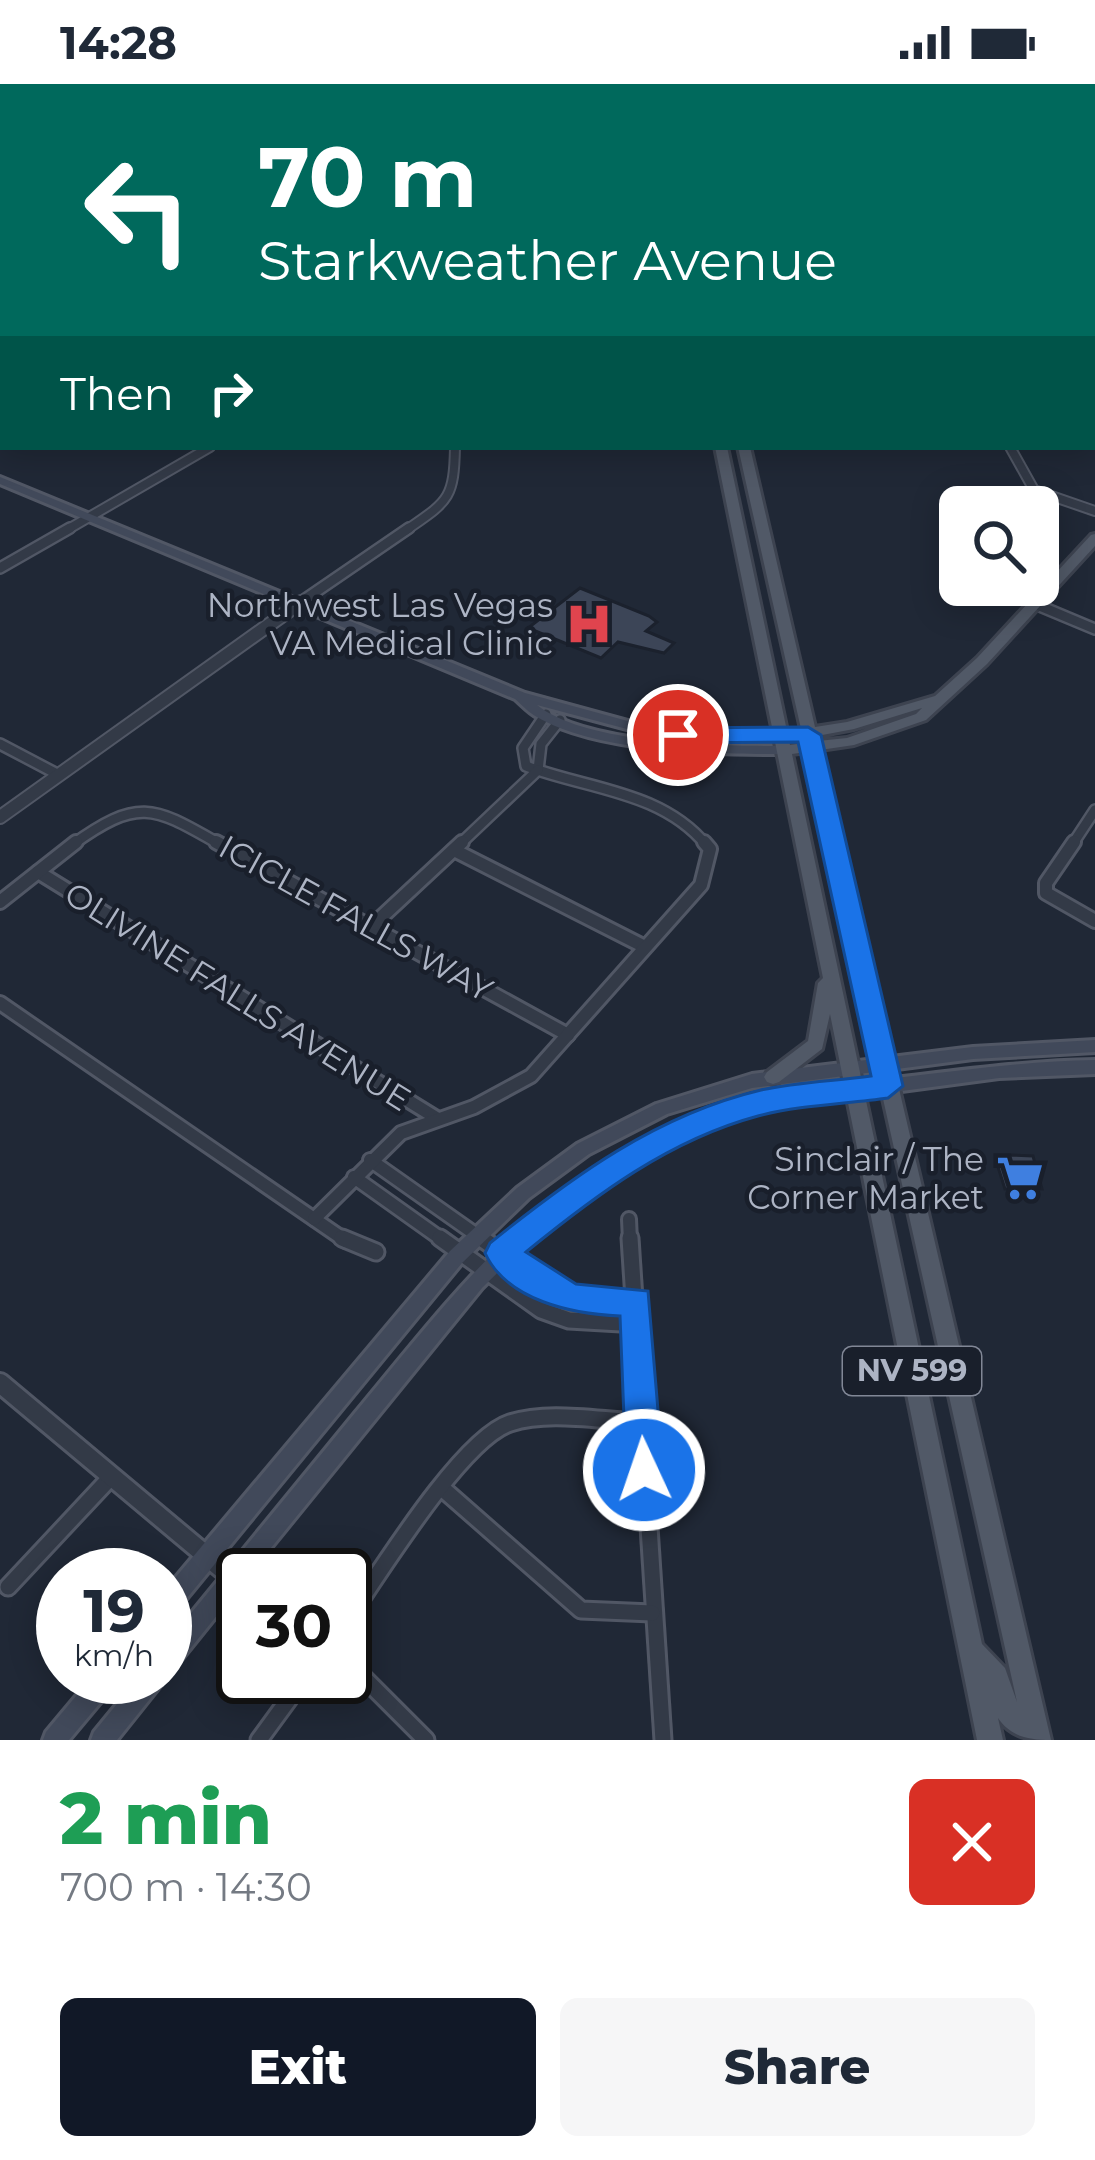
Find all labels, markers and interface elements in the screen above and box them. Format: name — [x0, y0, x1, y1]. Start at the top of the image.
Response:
text: 14:28 — [60, 15, 177, 70]
text: 70 m — [258, 126, 477, 228]
icon: left — [60, 132, 216, 288]
text: Starkweather Avenue — [258, 228, 837, 294]
icon: right — [198, 360, 264, 426]
text: Then — [60, 366, 174, 421]
map controls — [939, 486, 1059, 606]
button: search — [939, 486, 1059, 606]
place label: Northwest Las Vegas VA Medical Clinic — [207, 585, 553, 663]
hospital icon: Northwest Las Vegas VA Medical Clinic — [564, 599, 614, 649]
pin — [627, 684, 729, 786]
icon: arrive — [645, 702, 711, 768]
street label: ICICLE FALLS WAY — [212, 826, 500, 1010]
street label: OLIVINE FALLS AVENUE — [58, 873, 418, 1119]
place label: Sinclair / The Corner Market — [747, 1139, 984, 1217]
supermarket icon: Sinclair / The Corner Market — [995, 1153, 1045, 1203]
road number: NV 599 — [843, 1347, 981, 1395]
position arrow — [581, 1407, 707, 1533]
speed limit sign: 30 — [216, 1548, 372, 1704]
text: 19 — [83, 1574, 145, 1647]
text: km/h — [74, 1637, 154, 1674]
text: 2 min — [60, 1774, 272, 1862]
button: close — [909, 1779, 1035, 1905]
text: 700 m · 14:30 — [60, 1863, 312, 1911]
button: Exit — [60, 1998, 536, 2136]
button: Share — [560, 1998, 1035, 2136]

